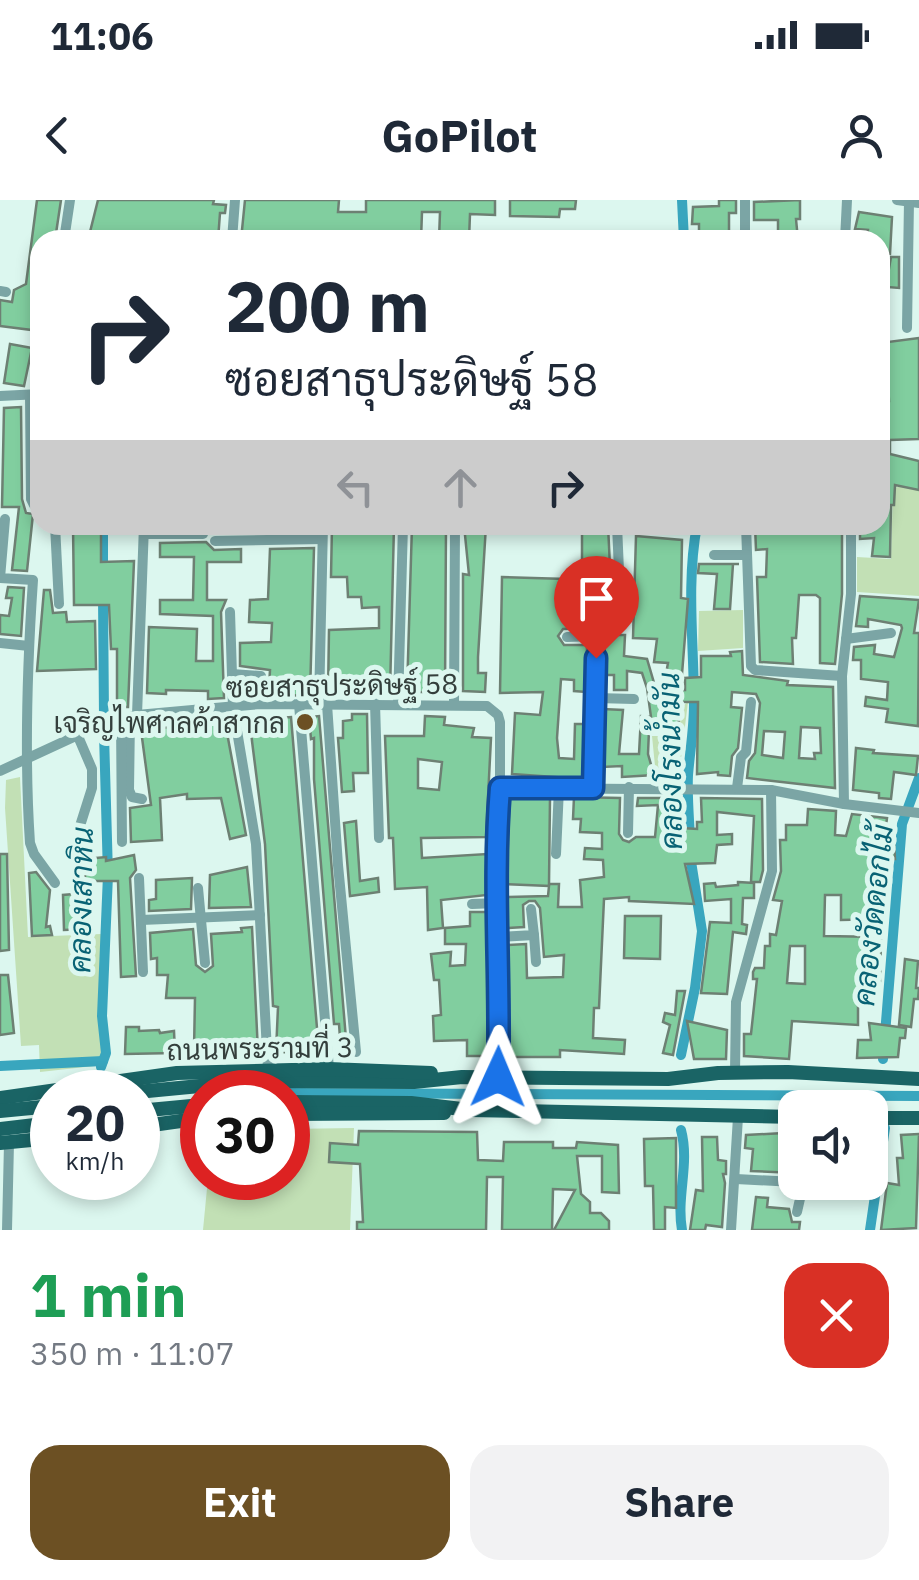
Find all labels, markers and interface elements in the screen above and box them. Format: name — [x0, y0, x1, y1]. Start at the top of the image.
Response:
text: 11:06 — [50, 11, 154, 60]
text: GoPilot — [381, 106, 538, 164]
icon: back — [30, 108, 85, 163]
icon: person — [834, 108, 889, 163]
text: 200 m — [225, 260, 430, 351]
icon: right — [60, 270, 190, 400]
text: ซอยสาธุประดิษฐ์ 58 — [225, 350, 598, 408]
icon: left — [328, 460, 383, 515]
icon: ahead — [433, 460, 488, 515]
icon: right — [538, 460, 593, 515]
pin — [554, 556, 639, 659]
icon: arrive — [569, 571, 624, 626]
street label: ซอยสาธุประดิษฐ์ 58 — [226, 664, 459, 708]
water label: คลองโรงน้ำมัน — [642, 672, 690, 850]
place label: เจริญไพศาลค้าสากล — [54, 704, 285, 741]
marker: เจริญไพศาลค้าสากล — [294, 711, 316, 733]
water label: คลองวัดดอกไม้ — [843, 817, 901, 1008]
water label: คลองเสาหิน — [59, 827, 101, 973]
street label: ถนนพระรามที่ 3 — [166, 1023, 354, 1068]
position arrow — [446, 1025, 550, 1129]
speed limit sign: 30 — [180, 1070, 310, 1200]
text: 20 — [65, 1090, 125, 1155]
map controls — [778, 1090, 888, 1200]
button: sound — [778, 1090, 888, 1200]
text: km/h — [66, 1144, 124, 1177]
text: 1 min — [30, 1255, 187, 1334]
button: close — [784, 1263, 889, 1368]
text: 350 m · 11:07 — [30, 1332, 235, 1374]
button: Exit — [30, 1445, 450, 1560]
button: Share — [470, 1445, 889, 1560]

